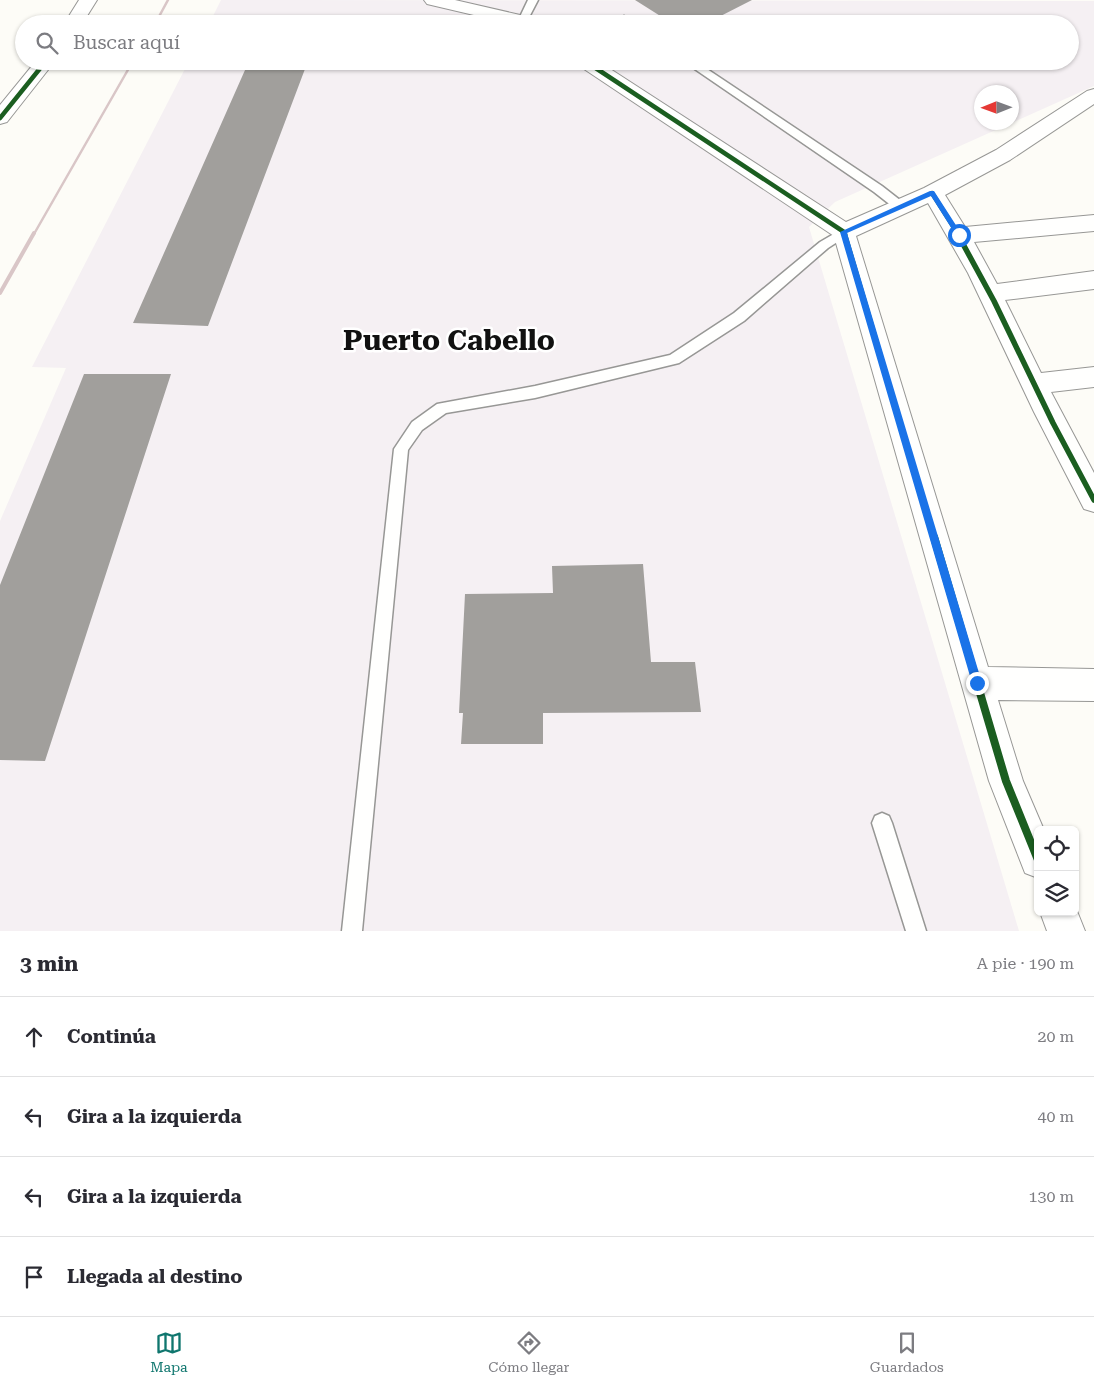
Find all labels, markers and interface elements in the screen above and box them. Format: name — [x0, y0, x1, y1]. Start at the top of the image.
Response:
search box — [15, 15, 1079, 70]
icon: search — [33, 29, 61, 57]
text: Buscar aquí — [73, 31, 180, 54]
north arrow — [974, 85, 1019, 130]
route start — [948, 224, 971, 247]
district label: Puerto Cabello — [343, 324, 555, 357]
route end — [966, 672, 989, 695]
map controls — [1034, 826, 1079, 916]
button: locate — [1034, 826, 1079, 871]
button: layers — [1034, 871, 1079, 916]
text: 3 min — [20, 952, 78, 976]
text: A pie · 190 m — [977, 954, 1074, 973]
icon: ahead — [20, 1023, 48, 1051]
text: Continúa — [67, 1025, 156, 1048]
text: 20 m — [1037, 1027, 1074, 1046]
icon: left — [20, 1103, 48, 1131]
text: Gira a la izquierda — [67, 1105, 242, 1128]
text: 40 m — [1037, 1107, 1074, 1126]
icon: left — [20, 1183, 48, 1211]
text: Gira a la izquierda — [67, 1185, 242, 1208]
text: 130 m — [1028, 1187, 1074, 1206]
icon: arrive — [20, 1263, 48, 1291]
text: Llegada al destino — [67, 1265, 243, 1288]
tab: Mapa — [150, 1329, 188, 1375]
tab: Cómo llegar — [488, 1329, 569, 1375]
tab: Guardados — [870, 1329, 944, 1375]

